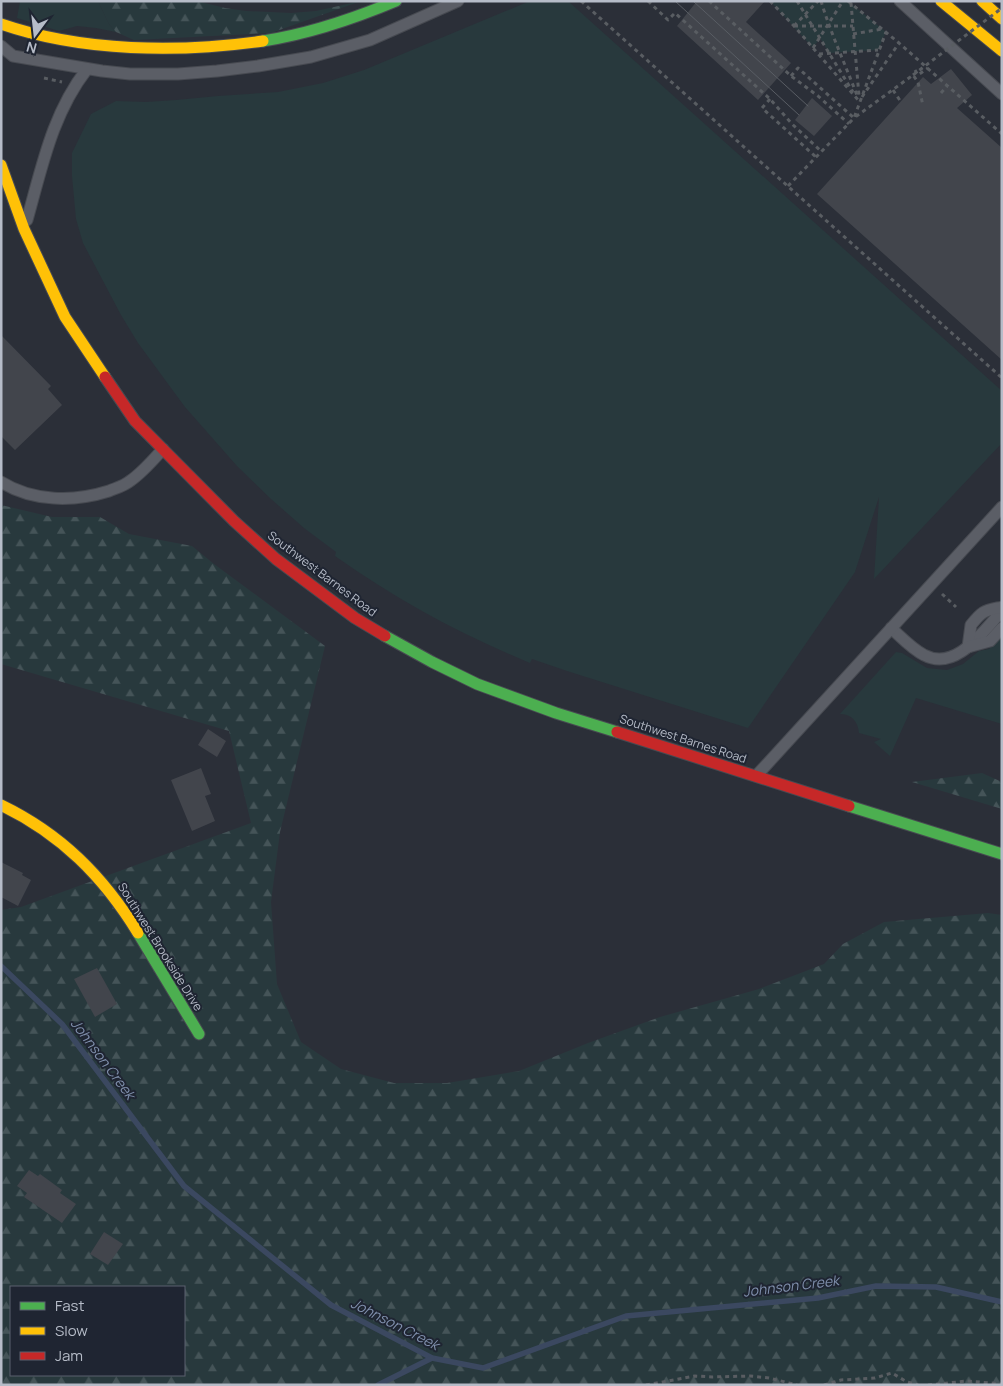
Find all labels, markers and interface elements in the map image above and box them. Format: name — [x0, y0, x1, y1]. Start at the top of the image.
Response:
north arrow — [10, 10, 60, 60]
text: N — [24, 38, 39, 59]
street label: Southwest Barnes Road — [264, 527, 380, 620]
street label: Southwest Barnes Road — [617, 710, 749, 767]
street label: Southwest Brookside Drive — [114, 879, 207, 1014]
water label: Johnson Creek — [67, 1014, 141, 1105]
water label: Johnson Creek — [742, 1270, 842, 1301]
legend — [10, 1286, 185, 1376]
water label: Johnson Creek — [348, 1293, 444, 1355]
text: Fast — [55, 1295, 84, 1316]
text: Slow — [55, 1320, 88, 1341]
text: Jam — [55, 1345, 83, 1366]

